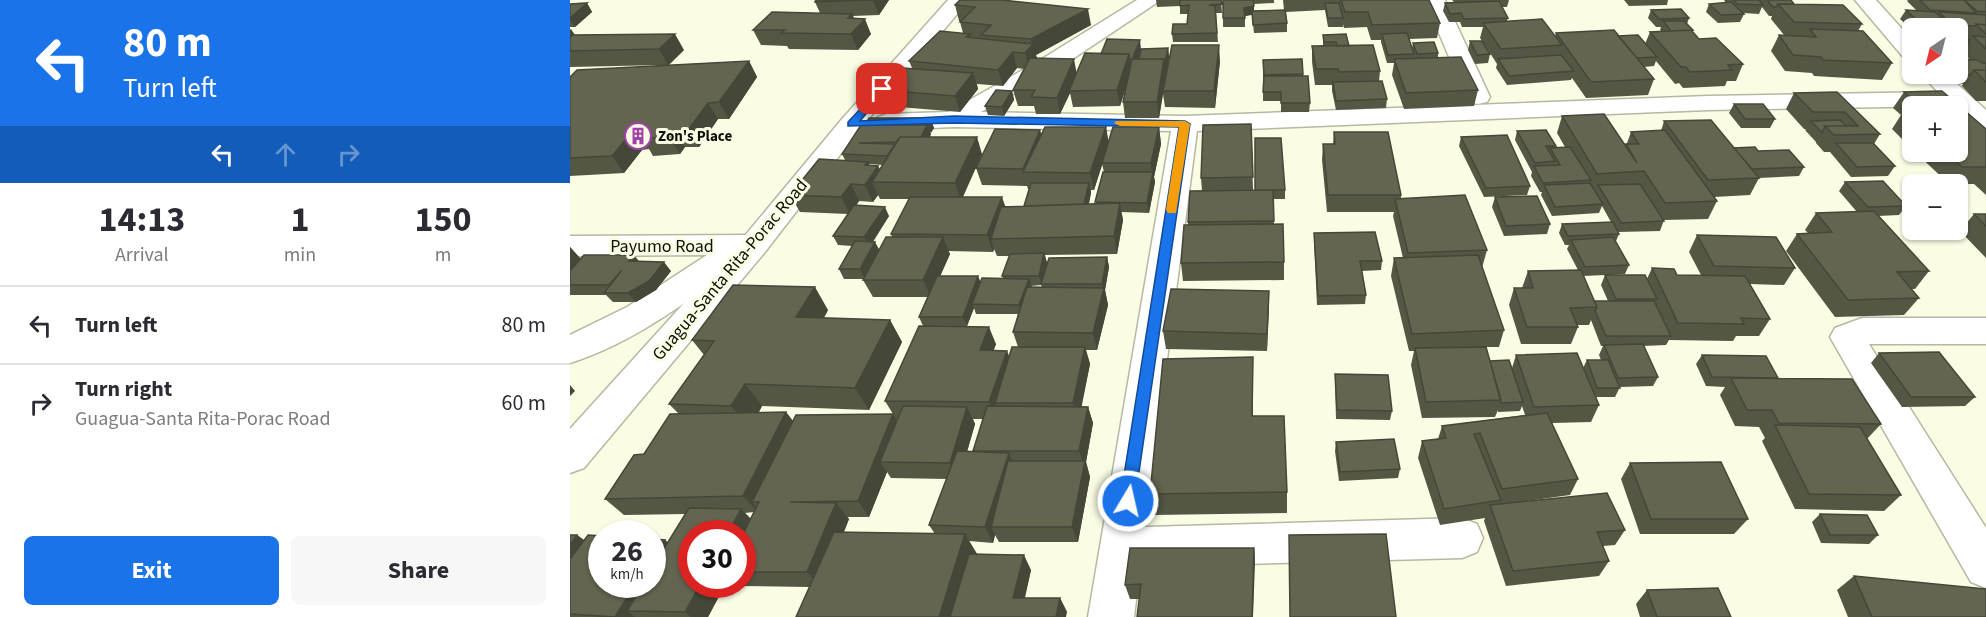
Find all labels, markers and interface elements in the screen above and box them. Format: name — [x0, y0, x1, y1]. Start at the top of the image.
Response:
text: 80 m — [123, 13, 212, 73]
north arrow — [1902, 18, 1968, 84]
map controls — [1902, 18, 1968, 240]
icon: left — [24, 24, 102, 102]
pin — [856, 63, 907, 114]
text: Turn left — [123, 69, 217, 108]
icon: arrive — [865, 72, 898, 105]
button: + — [1902, 96, 1968, 162]
building icon: Zon's Place — [623, 121, 653, 151]
place label: Zon's Place — [658, 126, 732, 147]
icon: left — [206, 138, 239, 171]
icon: ahead — [269, 138, 302, 171]
icon: right — [332, 138, 365, 171]
street label: Guagua-Santa Rita-Porac Road — [647, 174, 813, 366]
button: − — [1902, 174, 1968, 240]
text: 14:13 — [98, 194, 185, 245]
text: 1 — [290, 194, 309, 245]
text: 150 — [415, 194, 472, 245]
street label: Payumo Road — [610, 234, 714, 259]
text: Arrival — [115, 241, 169, 269]
text: min — [284, 241, 316, 269]
text: m — [435, 241, 451, 269]
icon: left — [24, 309, 57, 342]
text: Turn left — [75, 309, 157, 341]
text: 80 m — [501, 309, 546, 341]
text: Turn right — [75, 373, 172, 405]
icon: right — [24, 387, 57, 420]
text: 60 m — [501, 387, 546, 419]
text: Guagua-Santa Rita-Porac Road — [75, 405, 331, 433]
position arrow — [1096, 469, 1160, 533]
speed limit sign: 30 — [678, 520, 756, 598]
text: 26 — [611, 530, 643, 573]
button: Exit — [24, 536, 279, 605]
button: Share — [291, 536, 546, 605]
text: km/h — [610, 564, 644, 585]

